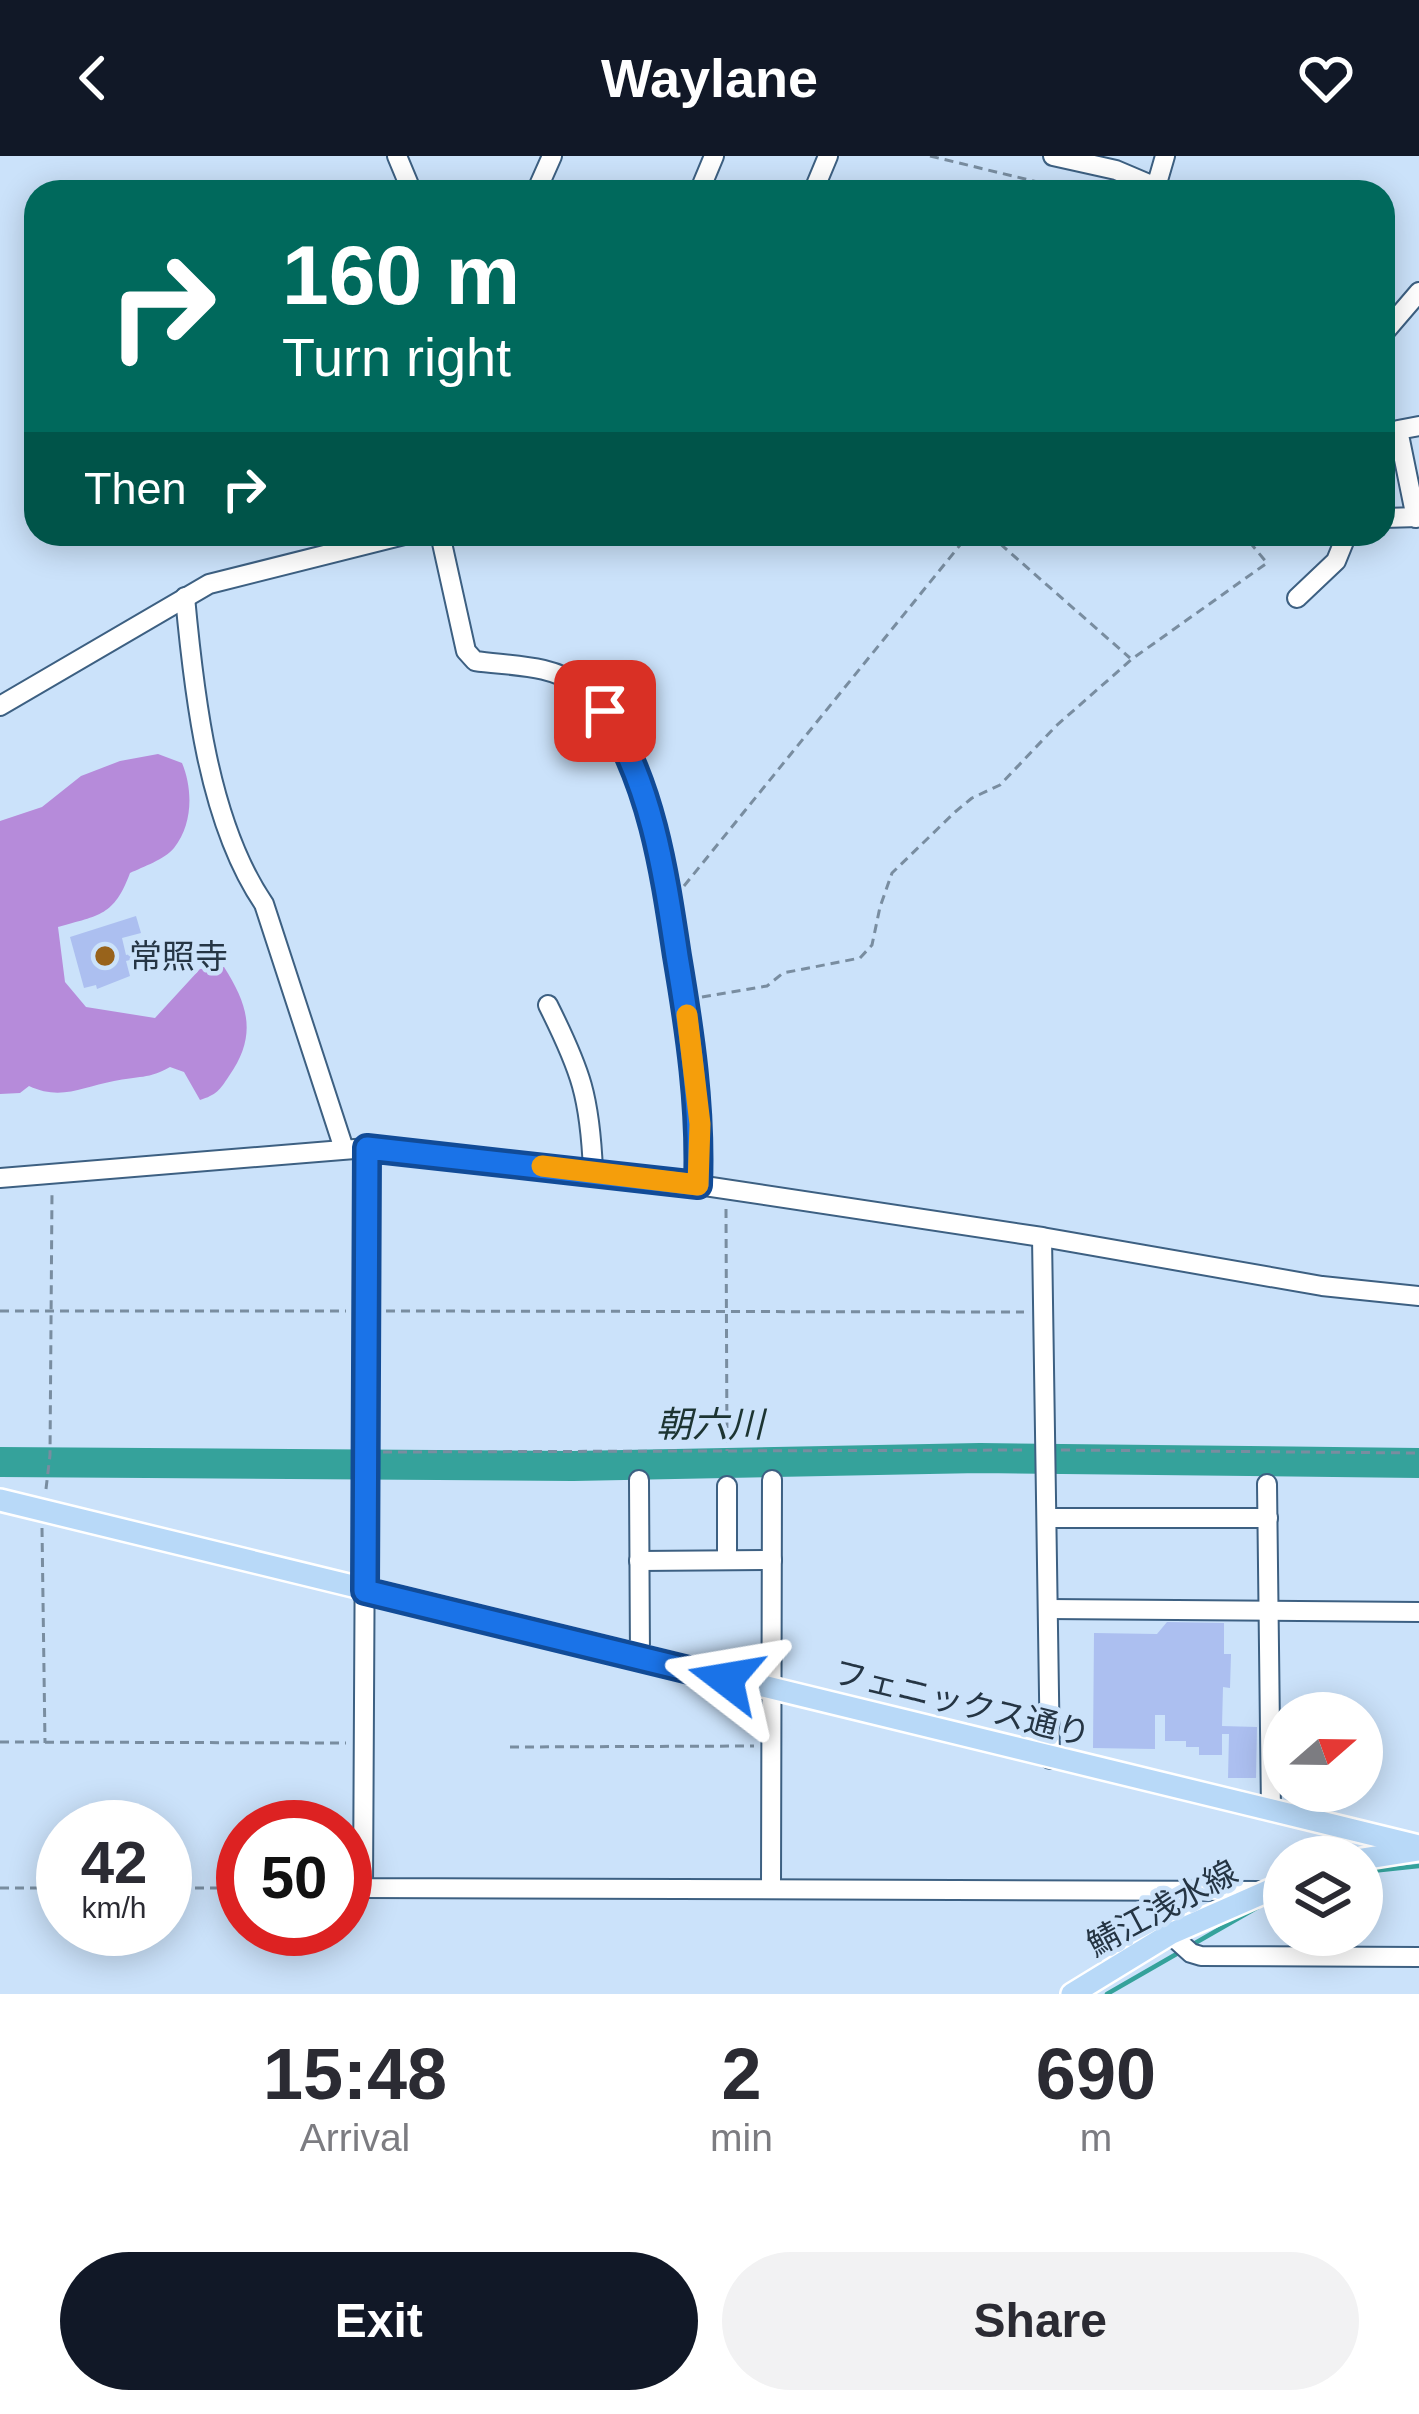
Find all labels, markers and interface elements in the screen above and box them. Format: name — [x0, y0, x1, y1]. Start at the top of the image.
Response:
icon: back — [60, 45, 126, 111]
icon: heart — [1293, 45, 1359, 111]
text: Waylane — [601, 48, 818, 108]
icon: right — [84, 228, 240, 384]
text: 160 m — [282, 228, 520, 322]
text: Turn right — [282, 327, 511, 387]
icon: right — [211, 456, 277, 522]
text: Then — [84, 463, 187, 514]
pin — [554, 660, 656, 762]
icon: arrive — [572, 678, 638, 744]
place label: 常照寺 — [129, 938, 228, 975]
marker: 常照寺 — [92, 943, 118, 969]
water label: 朝六川 — [656, 1404, 768, 1445]
position arrow — [663, 1616, 789, 1742]
street label: フェニックス通り — [830, 1653, 1094, 1753]
north arrow — [1263, 1692, 1383, 1812]
map controls — [1263, 1692, 1383, 1956]
speed limit sign: 50 — [216, 1800, 372, 1956]
text: 42 — [81, 1829, 147, 1896]
button: layers — [1263, 1836, 1383, 1956]
street label: 鯖江浅水線 — [1080, 1853, 1244, 1963]
text: km/h — [81, 1891, 147, 1924]
text: 15:48 — [263, 2034, 447, 2114]
text: 2 — [721, 2034, 762, 2114]
text: 690 — [1036, 2034, 1156, 2114]
text: Arrival — [300, 2116, 410, 2159]
text: min — [710, 2116, 773, 2159]
text: m — [1080, 2116, 1112, 2159]
button: Exit — [60, 2252, 698, 2390]
button: Share — [722, 2252, 1359, 2390]

